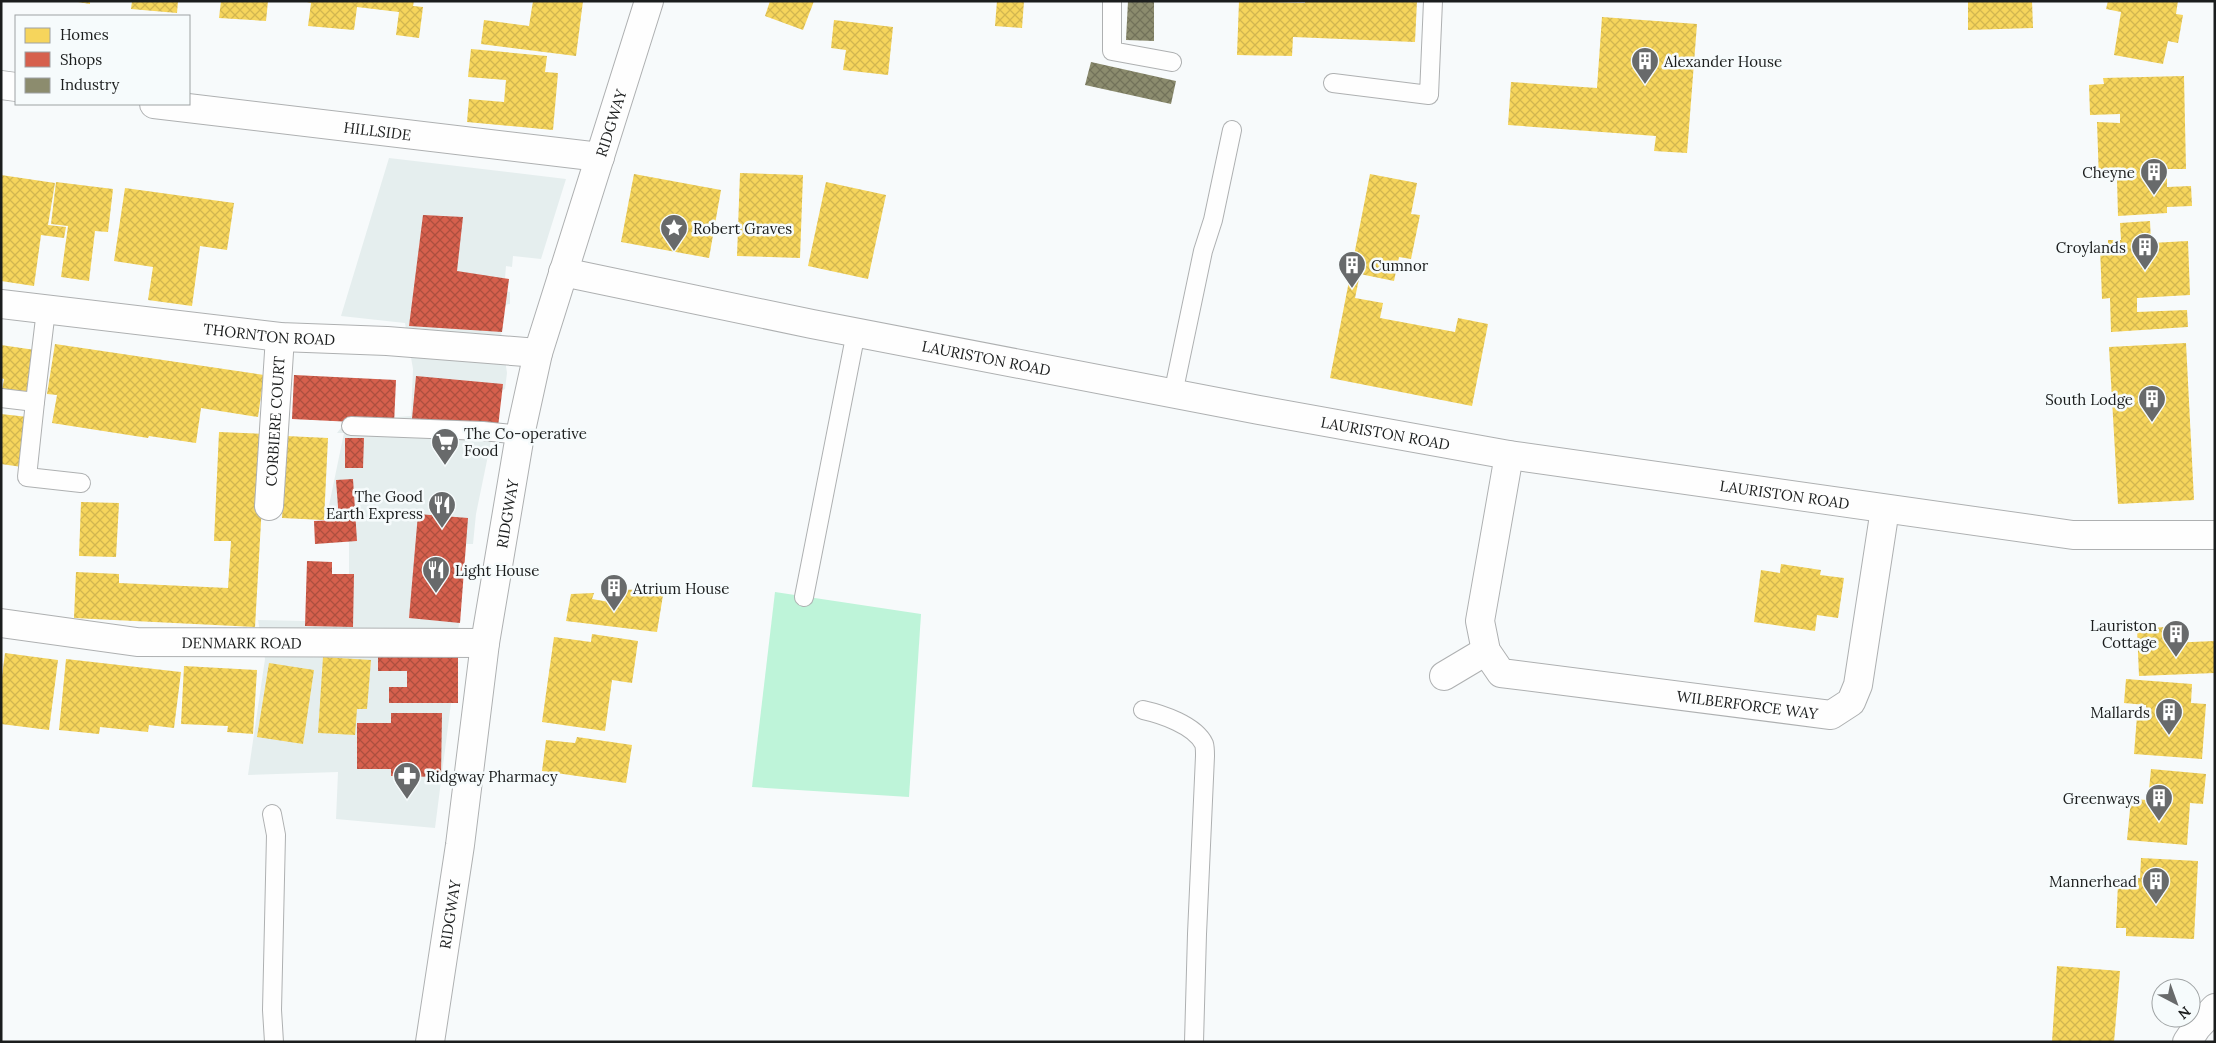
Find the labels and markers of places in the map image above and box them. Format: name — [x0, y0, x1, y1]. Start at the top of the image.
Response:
building icon: Alexander House — [1630, 46, 1660, 85]
place label: Alexander House — [1663, 52, 1782, 71]
building icon: Cheyne — [2139, 157, 2169, 196]
place label: Cheyne — [2082, 163, 2135, 182]
place icon: Robert Graves — [659, 213, 689, 252]
place label: Robert Graves — [693, 219, 792, 238]
building icon: Croylands — [2130, 232, 2160, 271]
place label: Croylands — [2056, 238, 2126, 257]
building icon: Cumnor — [1337, 250, 1367, 289]
place label: Cumnor — [1371, 256, 1429, 275]
building icon: South Lodge — [2137, 384, 2167, 423]
place label: South Lodge — [2045, 390, 2133, 409]
place label: The Co-operative Food — [464, 424, 587, 460]
supermarket icon: The Co-operative Food — [430, 427, 460, 466]
place label: The Good Earth Express — [326, 487, 423, 523]
restaurant icon: The Good Earth Express — [427, 490, 457, 529]
restaurant icon: Light House — [421, 555, 451, 594]
place label: Light House — [455, 561, 539, 580]
building icon: Atrium House — [599, 573, 629, 612]
place label: Atrium House — [632, 579, 729, 598]
place label: Lauriston Cottage — [2090, 616, 2157, 652]
building icon: Lauriston Cottage — [2161, 619, 2191, 658]
building icon: Mallards — [2154, 697, 2184, 736]
place label: Mallards — [2090, 703, 2150, 722]
pharmacy icon: Ridgway Pharmacy — [392, 761, 422, 800]
place label: Ridgway Pharmacy — [426, 767, 558, 786]
building icon: Greenways — [2144, 783, 2174, 822]
place label: Greenways — [2063, 789, 2140, 808]
building icon: Mannerhead — [2141, 866, 2171, 905]
place label: Mannerhead — [2049, 872, 2137, 891]

